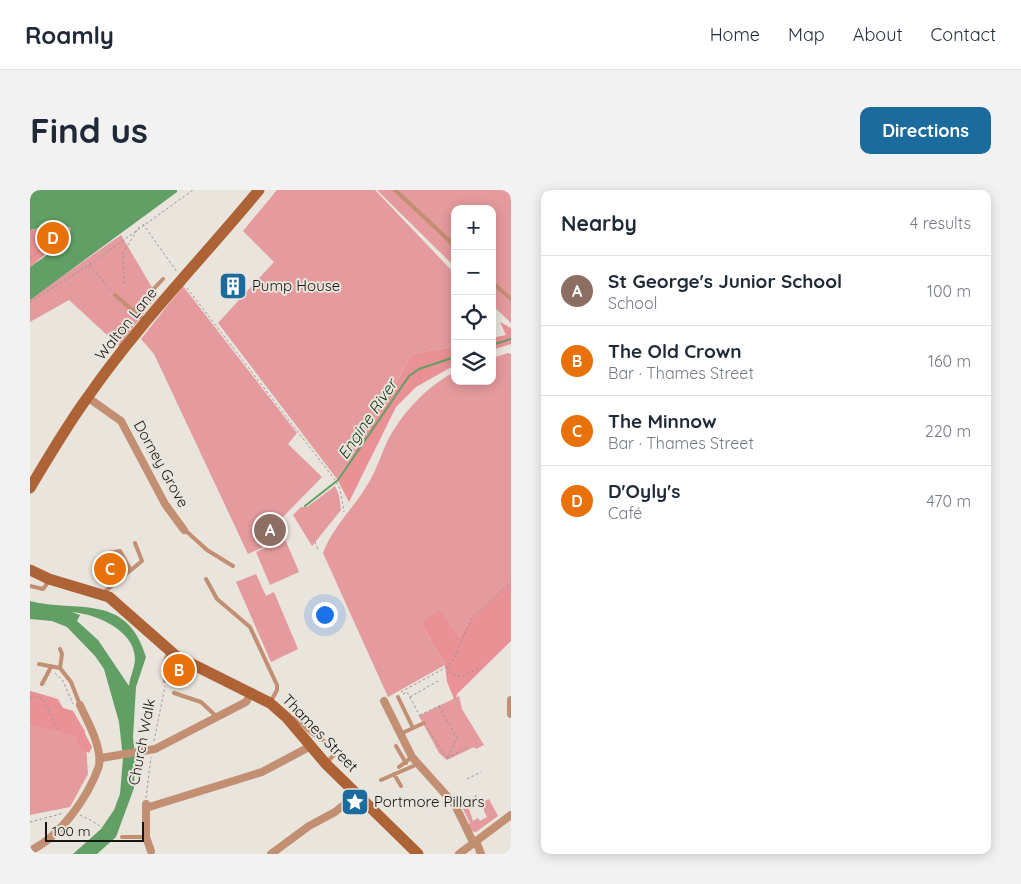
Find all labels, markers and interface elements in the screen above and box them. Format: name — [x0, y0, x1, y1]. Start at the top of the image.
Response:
text: Roamly — [25, 20, 114, 50]
text: Home — [710, 23, 760, 46]
text: Map — [788, 23, 825, 46]
text: About — [853, 23, 903, 46]
text: Contact — [931, 23, 996, 46]
button: Directions — [860, 107, 991, 154]
text: Find us — [30, 108, 148, 152]
map controls — [451, 205, 496, 385]
button: + — [451, 205, 496, 250]
text: Nearby — [561, 210, 637, 236]
text: 4 results — [910, 213, 971, 233]
pin: D — [37, 219, 69, 257]
button: − — [451, 250, 496, 295]
text: St George's Junior School — [608, 269, 842, 293]
building icon: Pump House — [218, 271, 248, 301]
place label: Pump House — [252, 276, 340, 295]
text: A — [572, 281, 582, 301]
text: 100 m — [927, 281, 971, 301]
street label: Walton Lane — [91, 284, 161, 364]
text: School — [608, 293, 657, 313]
button: locate — [451, 295, 496, 340]
text: The Old Crown — [608, 339, 742, 363]
button: layers — [451, 340, 496, 385]
text: B — [572, 351, 582, 371]
text: 160 m — [928, 351, 971, 371]
text: Bar · Thames Street — [608, 363, 754, 383]
water label: Engine River — [333, 374, 402, 463]
text: The Minnow — [608, 409, 717, 433]
street label: Dorney Grove — [130, 417, 193, 511]
text: C — [572, 421, 582, 441]
text: 220 m — [925, 421, 971, 441]
text: Bar · Thames Street — [608, 433, 754, 453]
text: D'Oyly's — [608, 479, 680, 503]
text: D — [571, 491, 583, 511]
text: 470 m — [926, 491, 971, 511]
text: Café — [608, 503, 642, 523]
pin: A — [254, 511, 286, 549]
pin: C — [94, 550, 126, 588]
your location — [312, 602, 338, 628]
pin: B — [163, 651, 195, 689]
street label: Thames Street — [278, 690, 362, 776]
street label: Church Walk — [124, 697, 159, 787]
place icon: Portmore Pillars — [340, 787, 370, 817]
place label: Portmore Pillars — [374, 792, 484, 811]
scale bar — [45, 819, 144, 842]
text: 100 m — [52, 822, 90, 840]

